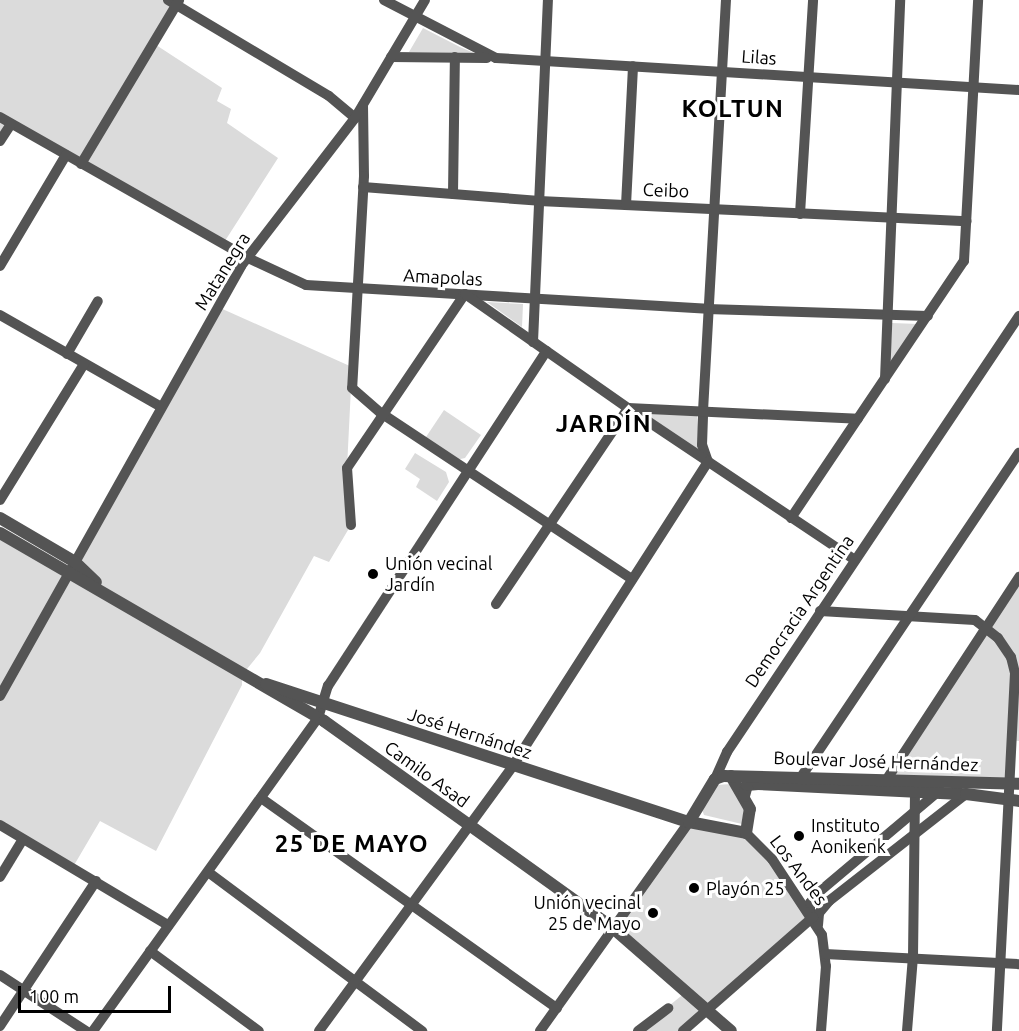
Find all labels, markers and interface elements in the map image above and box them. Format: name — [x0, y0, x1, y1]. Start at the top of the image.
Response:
street label: Lilas — [741, 45, 777, 69]
district label: KOLTUN — [681, 95, 785, 123]
street label: Ceibo — [642, 178, 690, 202]
street label: Matanegra — [190, 228, 254, 314]
street label: Amapolas — [403, 264, 483, 290]
district label: JARDÍN — [556, 410, 652, 438]
street label: Democracia Argentina — [740, 531, 858, 691]
place label: Unión vecinal Jardín — [385, 553, 493, 596]
marker: Unión vecinal Jardín — [366, 567, 380, 581]
street label: José Hernández — [405, 703, 535, 763]
street label: Camilo Asad — [381, 736, 473, 812]
street label: Boulevar José Hernández — [773, 747, 979, 775]
place label: Instituto Aonikenk — [811, 815, 886, 858]
marker: Instituto Aonikenk — [792, 829, 806, 843]
district label: 25 DE MAYO — [275, 830, 429, 858]
street label: Los Andes — [766, 831, 832, 909]
place label: Playón 25 — [706, 877, 785, 899]
marker: Playón 25 — [687, 881, 701, 895]
place label: Unión vecinal 25 de Mayo — [533, 892, 641, 934]
marker: Unión vecinal 25 de Mayo — [646, 906, 660, 920]
scale bar — [21, 974, 174, 1012]
text: 100 m — [29, 986, 79, 1006]

